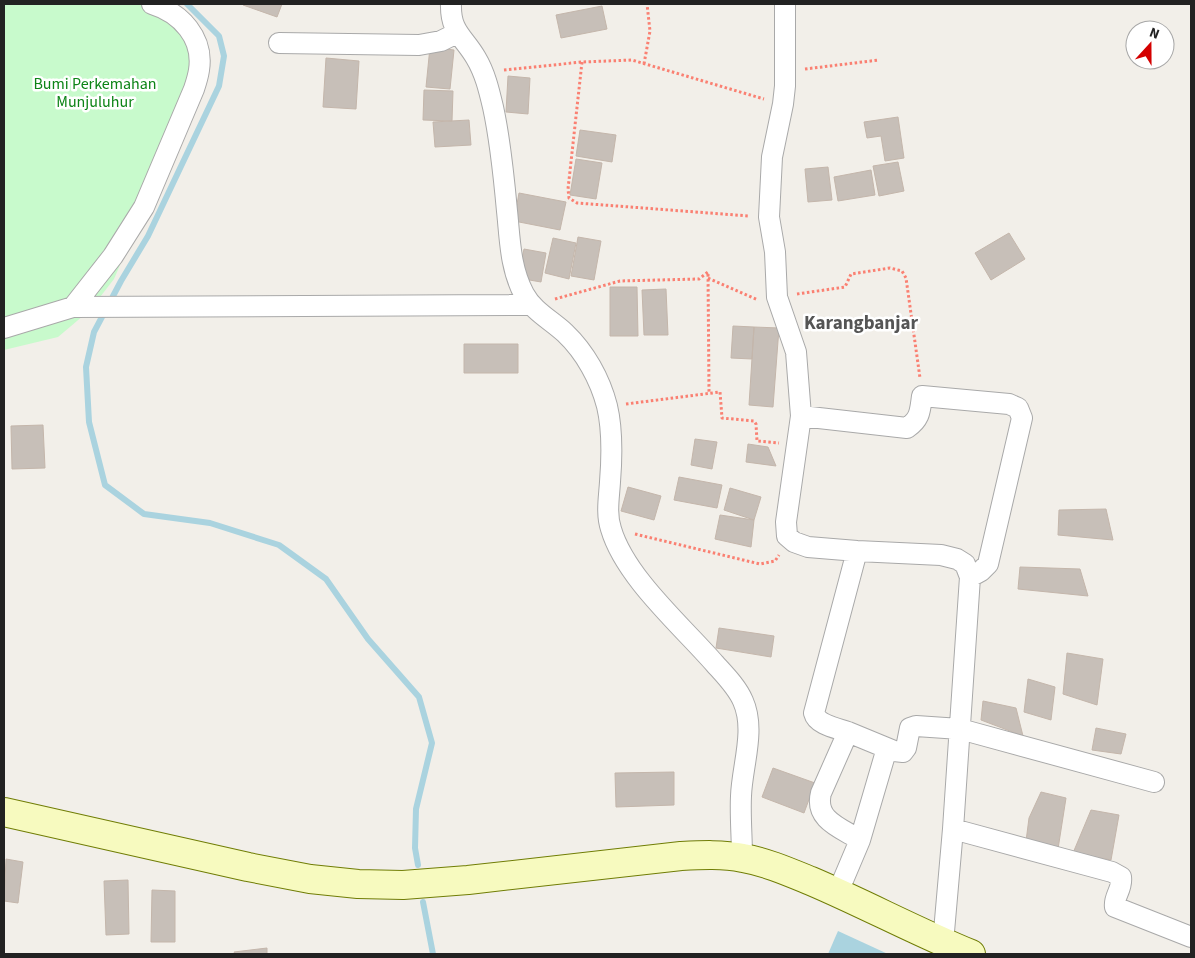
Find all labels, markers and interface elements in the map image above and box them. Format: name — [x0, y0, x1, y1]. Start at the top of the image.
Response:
north arrow — [1125, 20, 1175, 70]
text: N — [1146, 23, 1162, 45]
park label: Bumi Perkemahan Munjuluhur — [33, 73, 157, 113]
district label: Karangbanjar — [804, 310, 919, 337]

